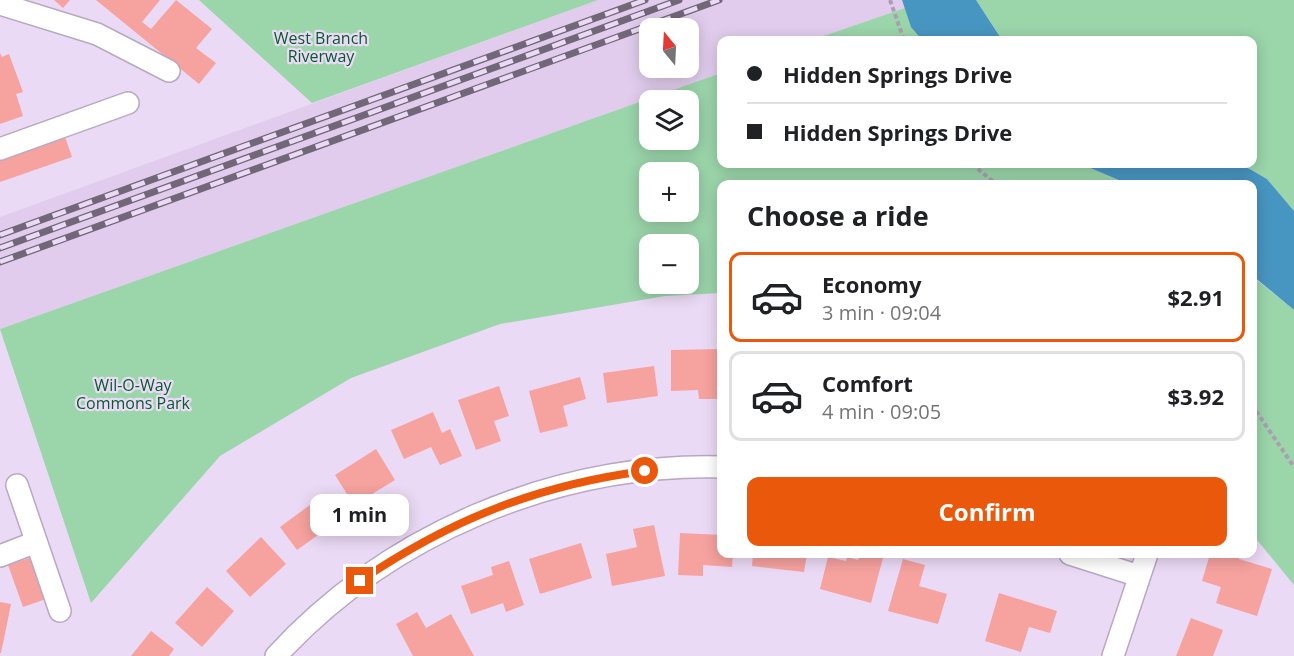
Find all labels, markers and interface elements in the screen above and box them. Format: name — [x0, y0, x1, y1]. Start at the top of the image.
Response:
north arrow — [639, 18, 699, 78]
map controls — [639, 18, 699, 294]
park label: West Branch Riverway — [274, 27, 368, 67]
text: Hidden Springs Drive — [783, 59, 1012, 89]
button: layers — [639, 90, 699, 150]
text: Hidden Springs Drive — [783, 117, 1012, 147]
button: + — [639, 162, 699, 222]
text: Choose a ride — [747, 197, 929, 234]
button: − — [639, 234, 699, 294]
text: Economy — [822, 269, 921, 299]
icon: car — [750, 270, 804, 324]
text: $2.91 — [1167, 282, 1224, 312]
text: 3 min · 09:04 — [822, 299, 941, 326]
text: Comfort — [822, 368, 913, 398]
icon: car — [750, 369, 804, 423]
park label: Wil-O-Way Commons Park — [76, 374, 191, 414]
text: $3.92 — [1167, 381, 1224, 411]
text: 4 min · 09:05 — [822, 398, 941, 425]
route start — [631, 457, 658, 484]
button: Confirm — [747, 477, 1227, 546]
callout: 1 min — [310, 494, 410, 536]
text: 1 min — [332, 501, 387, 528]
route end — [346, 567, 373, 594]

